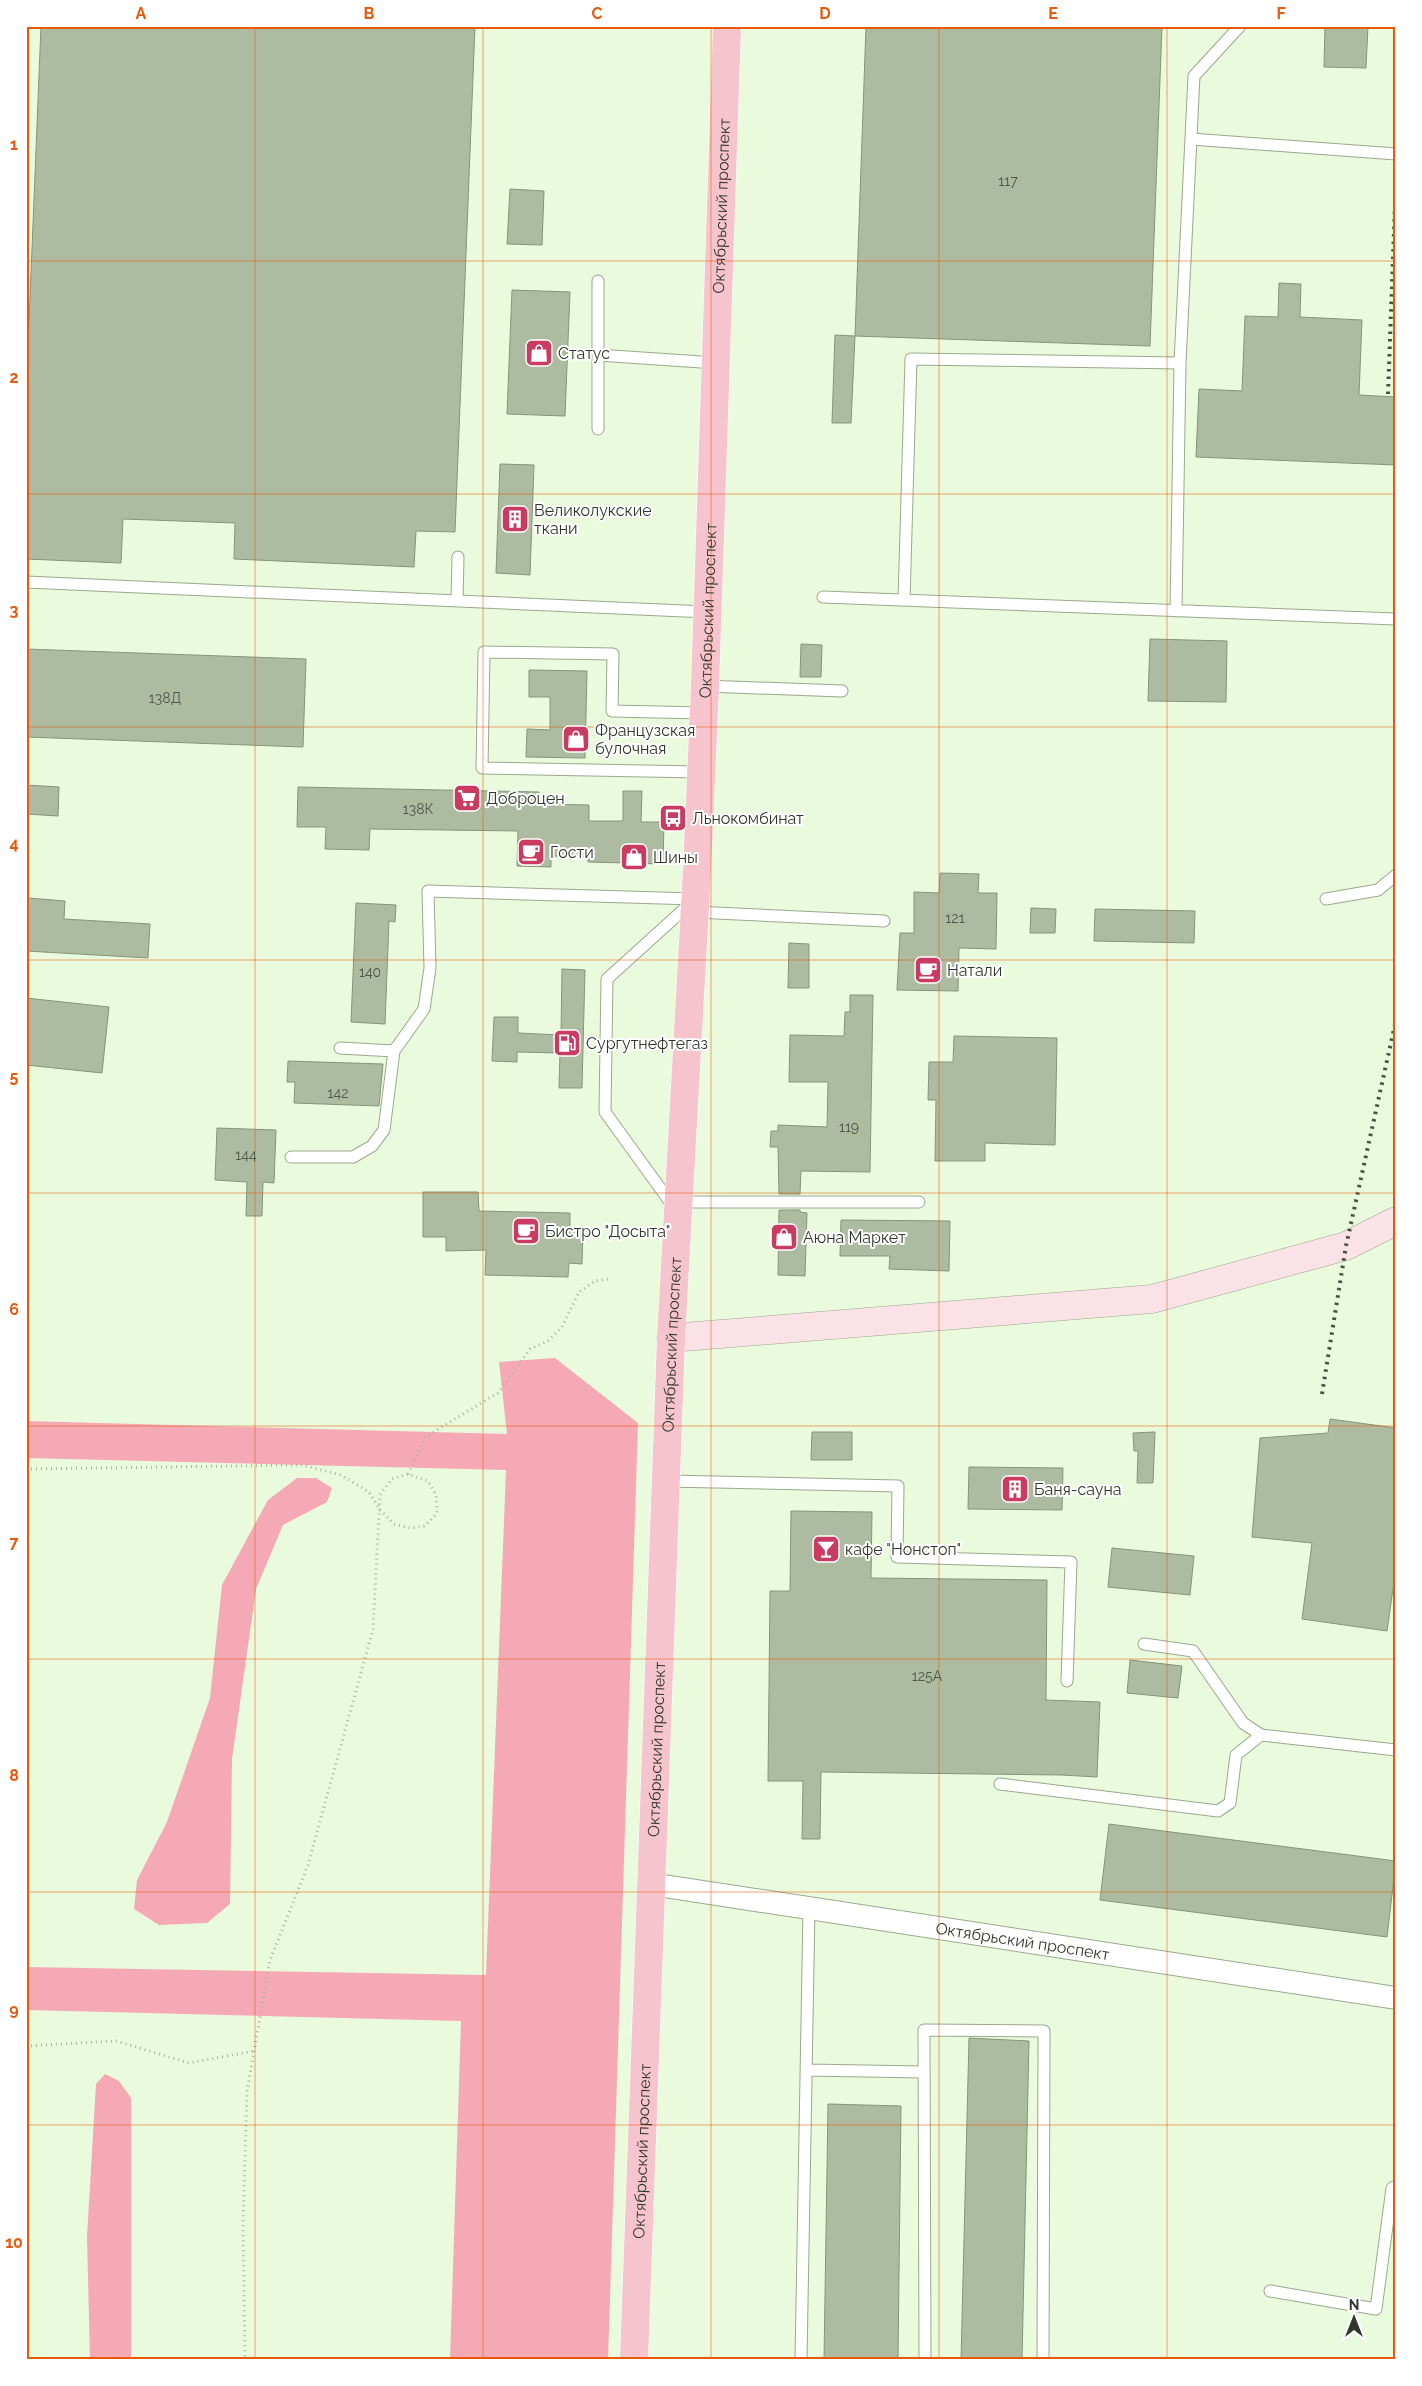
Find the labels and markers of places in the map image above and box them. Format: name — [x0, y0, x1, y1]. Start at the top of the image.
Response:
shop icon: Статус — [524, 338, 554, 368]
place label: Статус — [558, 344, 610, 363]
place label: Великолукские ткани — [534, 501, 652, 538]
building icon: Великолукские ткани — [500, 504, 530, 534]
place label: Французская булочная — [595, 721, 695, 758]
shop icon: Французская булочная — [561, 724, 591, 754]
supermarket icon: Доброцен — [452, 783, 482, 813]
place label: Доброцен — [486, 789, 565, 808]
bus stop icon: Льнокомбинат — [658, 803, 688, 833]
place label: Льнокомбинат — [692, 809, 804, 828]
cafe icon: Гости — [516, 837, 546, 867]
shop icon: Шины — [619, 842, 649, 872]
place label: Гости — [550, 843, 594, 862]
place label: Шины — [653, 848, 698, 867]
cafe icon: Натали — [913, 955, 943, 985]
place label: Натали — [947, 961, 1002, 980]
fuel station icon: Сургутнефтегаз — [552, 1028, 582, 1058]
place label: Сургутнефтегаз — [586, 1034, 708, 1053]
cafe icon: Бистро "Досыта" — [511, 1216, 541, 1246]
place label: Бистро "Досыта" — [545, 1222, 670, 1241]
shop icon: Аюна Маркет — [769, 1222, 799, 1252]
place label: Аюна Маркет — [803, 1228, 906, 1247]
building icon: Баня-сауна — [1000, 1474, 1030, 1504]
place label: Баня-сауна — [1034, 1480, 1122, 1499]
bar icon: кафе "Нонстоп" — [811, 1534, 841, 1564]
place label: кафе "Нонстоп" — [845, 1540, 961, 1559]

